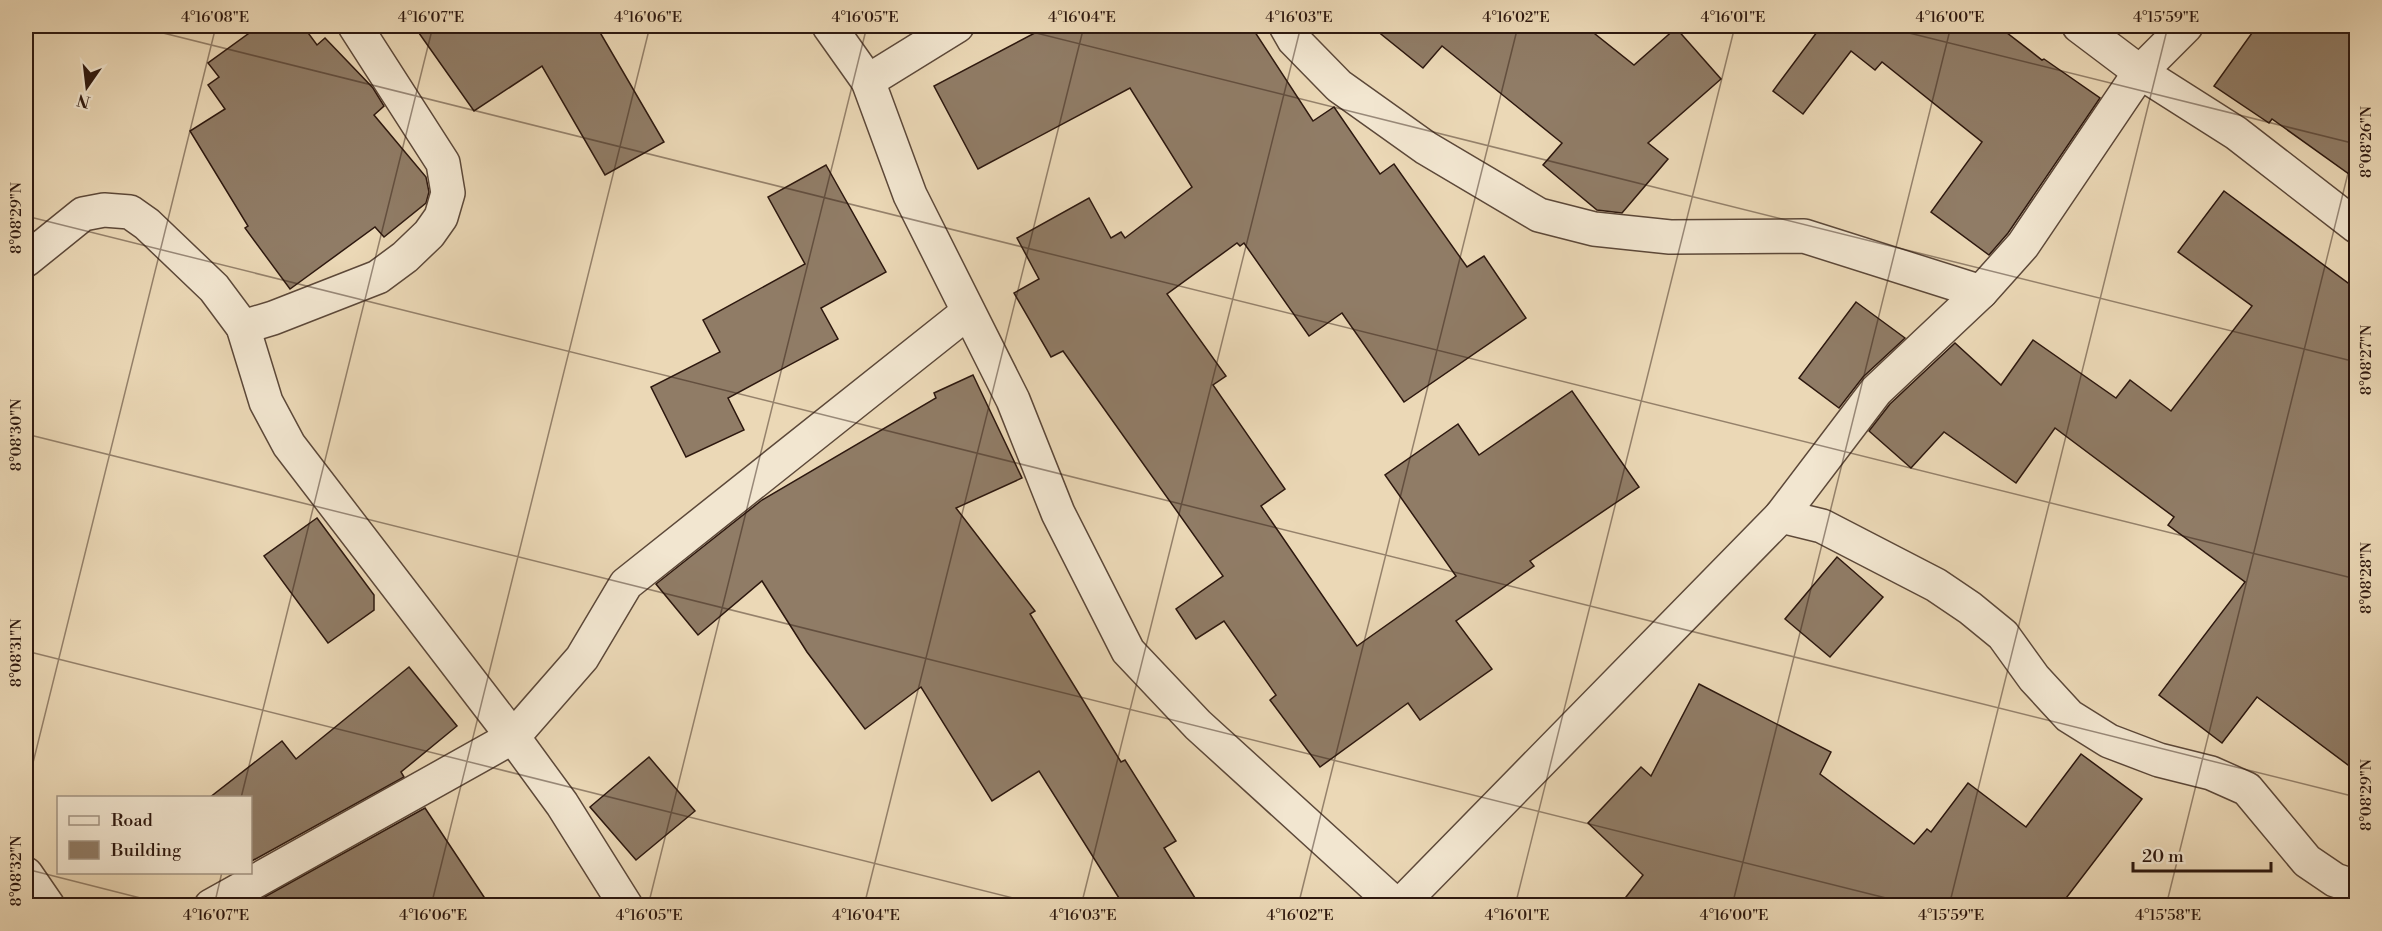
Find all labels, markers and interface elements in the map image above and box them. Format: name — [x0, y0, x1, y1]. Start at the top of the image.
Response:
text: 4°16'08"E — [181, 8, 249, 27]
text: 4°16'07"E — [398, 8, 464, 27]
text: 4°16'06"E — [614, 8, 682, 27]
text: 4°16'05"E — [831, 8, 899, 27]
text: 4°16'04"E — [1048, 8, 1116, 27]
text: 4°16'03"E — [1265, 8, 1333, 27]
text: 4°16'02"E — [1482, 8, 1550, 27]
text: 4°16'01"E — [1701, 8, 1765, 27]
text: 4°16'00"E — [1916, 8, 1984, 27]
text: 4°15'59"E — [2133, 8, 2199, 27]
north arrow — [57, 57, 117, 117]
text: N — [75, 89, 92, 112]
text: 8°08'26"N — [2357, 106, 2376, 178]
text: 8°08'29"N — [7, 182, 26, 254]
text: 8°08'27"N — [2357, 325, 2376, 395]
text: 8°08'30"N — [7, 399, 26, 471]
text: 8°08'28"N — [2357, 542, 2376, 614]
text: 8°08'31"N — [7, 619, 26, 687]
text: 8°08'29"N — [2357, 759, 2376, 831]
legend — [57, 796, 252, 874]
text: Road — [111, 809, 154, 832]
text: 8°08'32"N — [7, 835, 26, 907]
scale bar — [2133, 835, 2271, 873]
text: Building — [110, 839, 182, 862]
text: 20 m — [2142, 845, 2184, 868]
text: 4°16'07"E — [183, 906, 249, 925]
text: 4°16'06"E — [399, 906, 467, 925]
text: 4°16'05"E — [615, 906, 683, 925]
text: 4°16'04"E — [832, 906, 900, 925]
text: 4°16'03"E — [1049, 906, 1117, 925]
text: 4°16'02"E — [1266, 906, 1334, 925]
text: 4°16'01"E — [1485, 906, 1549, 925]
text: 4°16'00"E — [1700, 906, 1768, 925]
text: 4°15'59"E — [1918, 906, 1984, 925]
text: 4°15'58"E — [2135, 906, 2201, 925]

